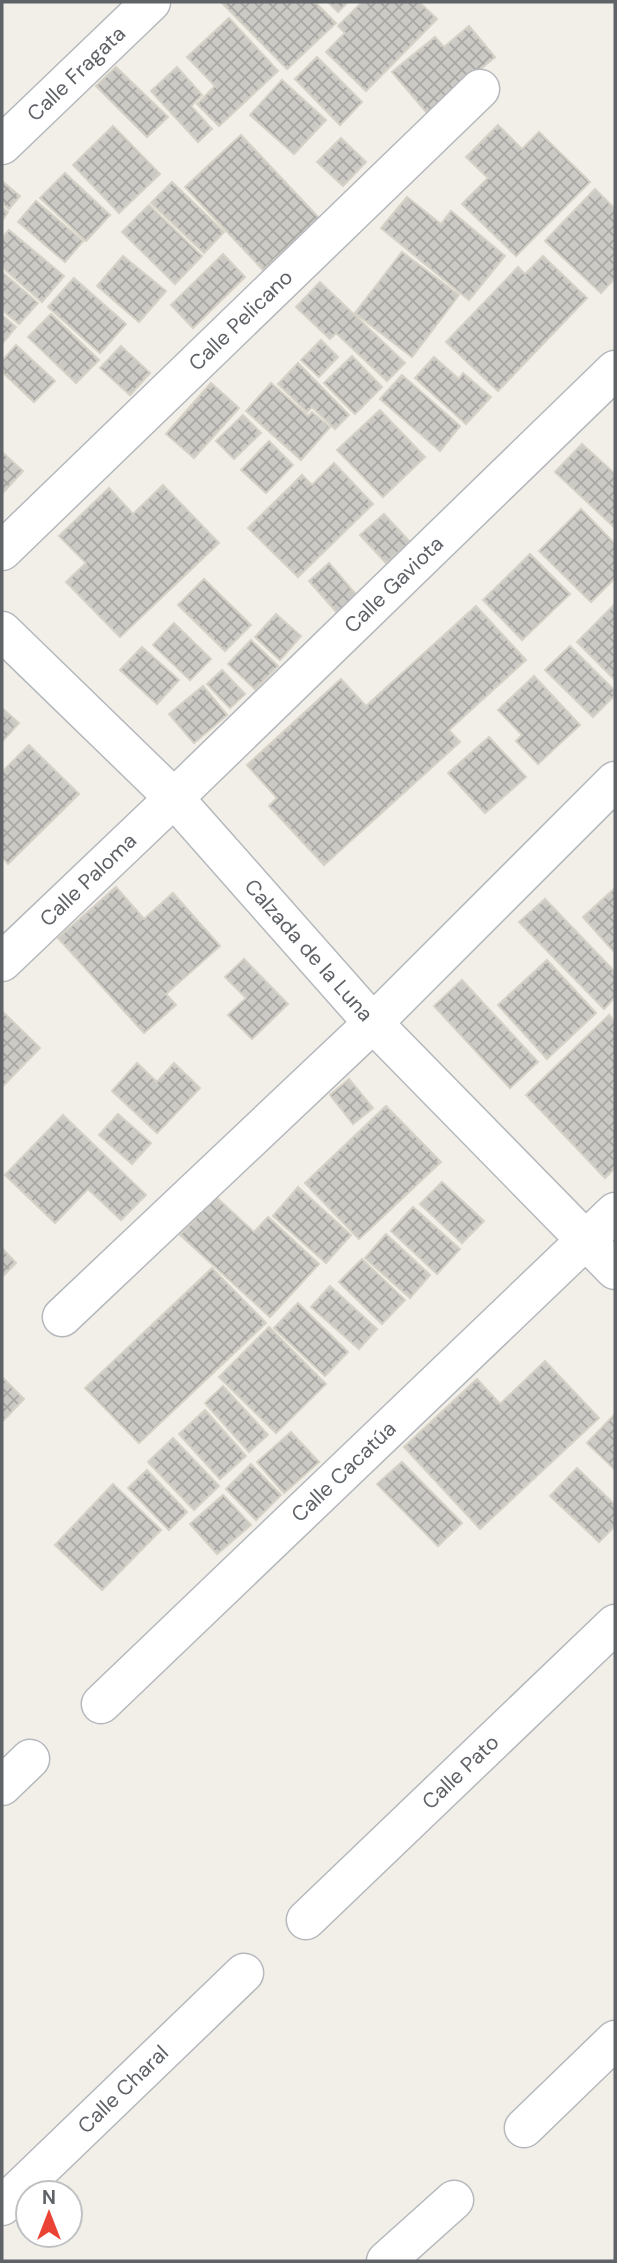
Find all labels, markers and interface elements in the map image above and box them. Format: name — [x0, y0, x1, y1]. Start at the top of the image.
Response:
street label: Calle Fragata — [21, 20, 132, 128]
street label: Calle Pelicano — [183, 263, 299, 377]
street label: Calle Gaviota — [338, 530, 450, 639]
street label: Calle Paloma — [34, 827, 143, 933]
street label: Calzada de la Luna — [238, 873, 379, 1028]
street label: Calle Cacatúa — [285, 1415, 402, 1528]
street label: Calle Pato — [416, 1728, 505, 1816]
street label: Calle Charal — [72, 2039, 174, 2140]
north arrow — [14, 2179, 84, 2249]
text: N — [42, 2185, 56, 2210]

